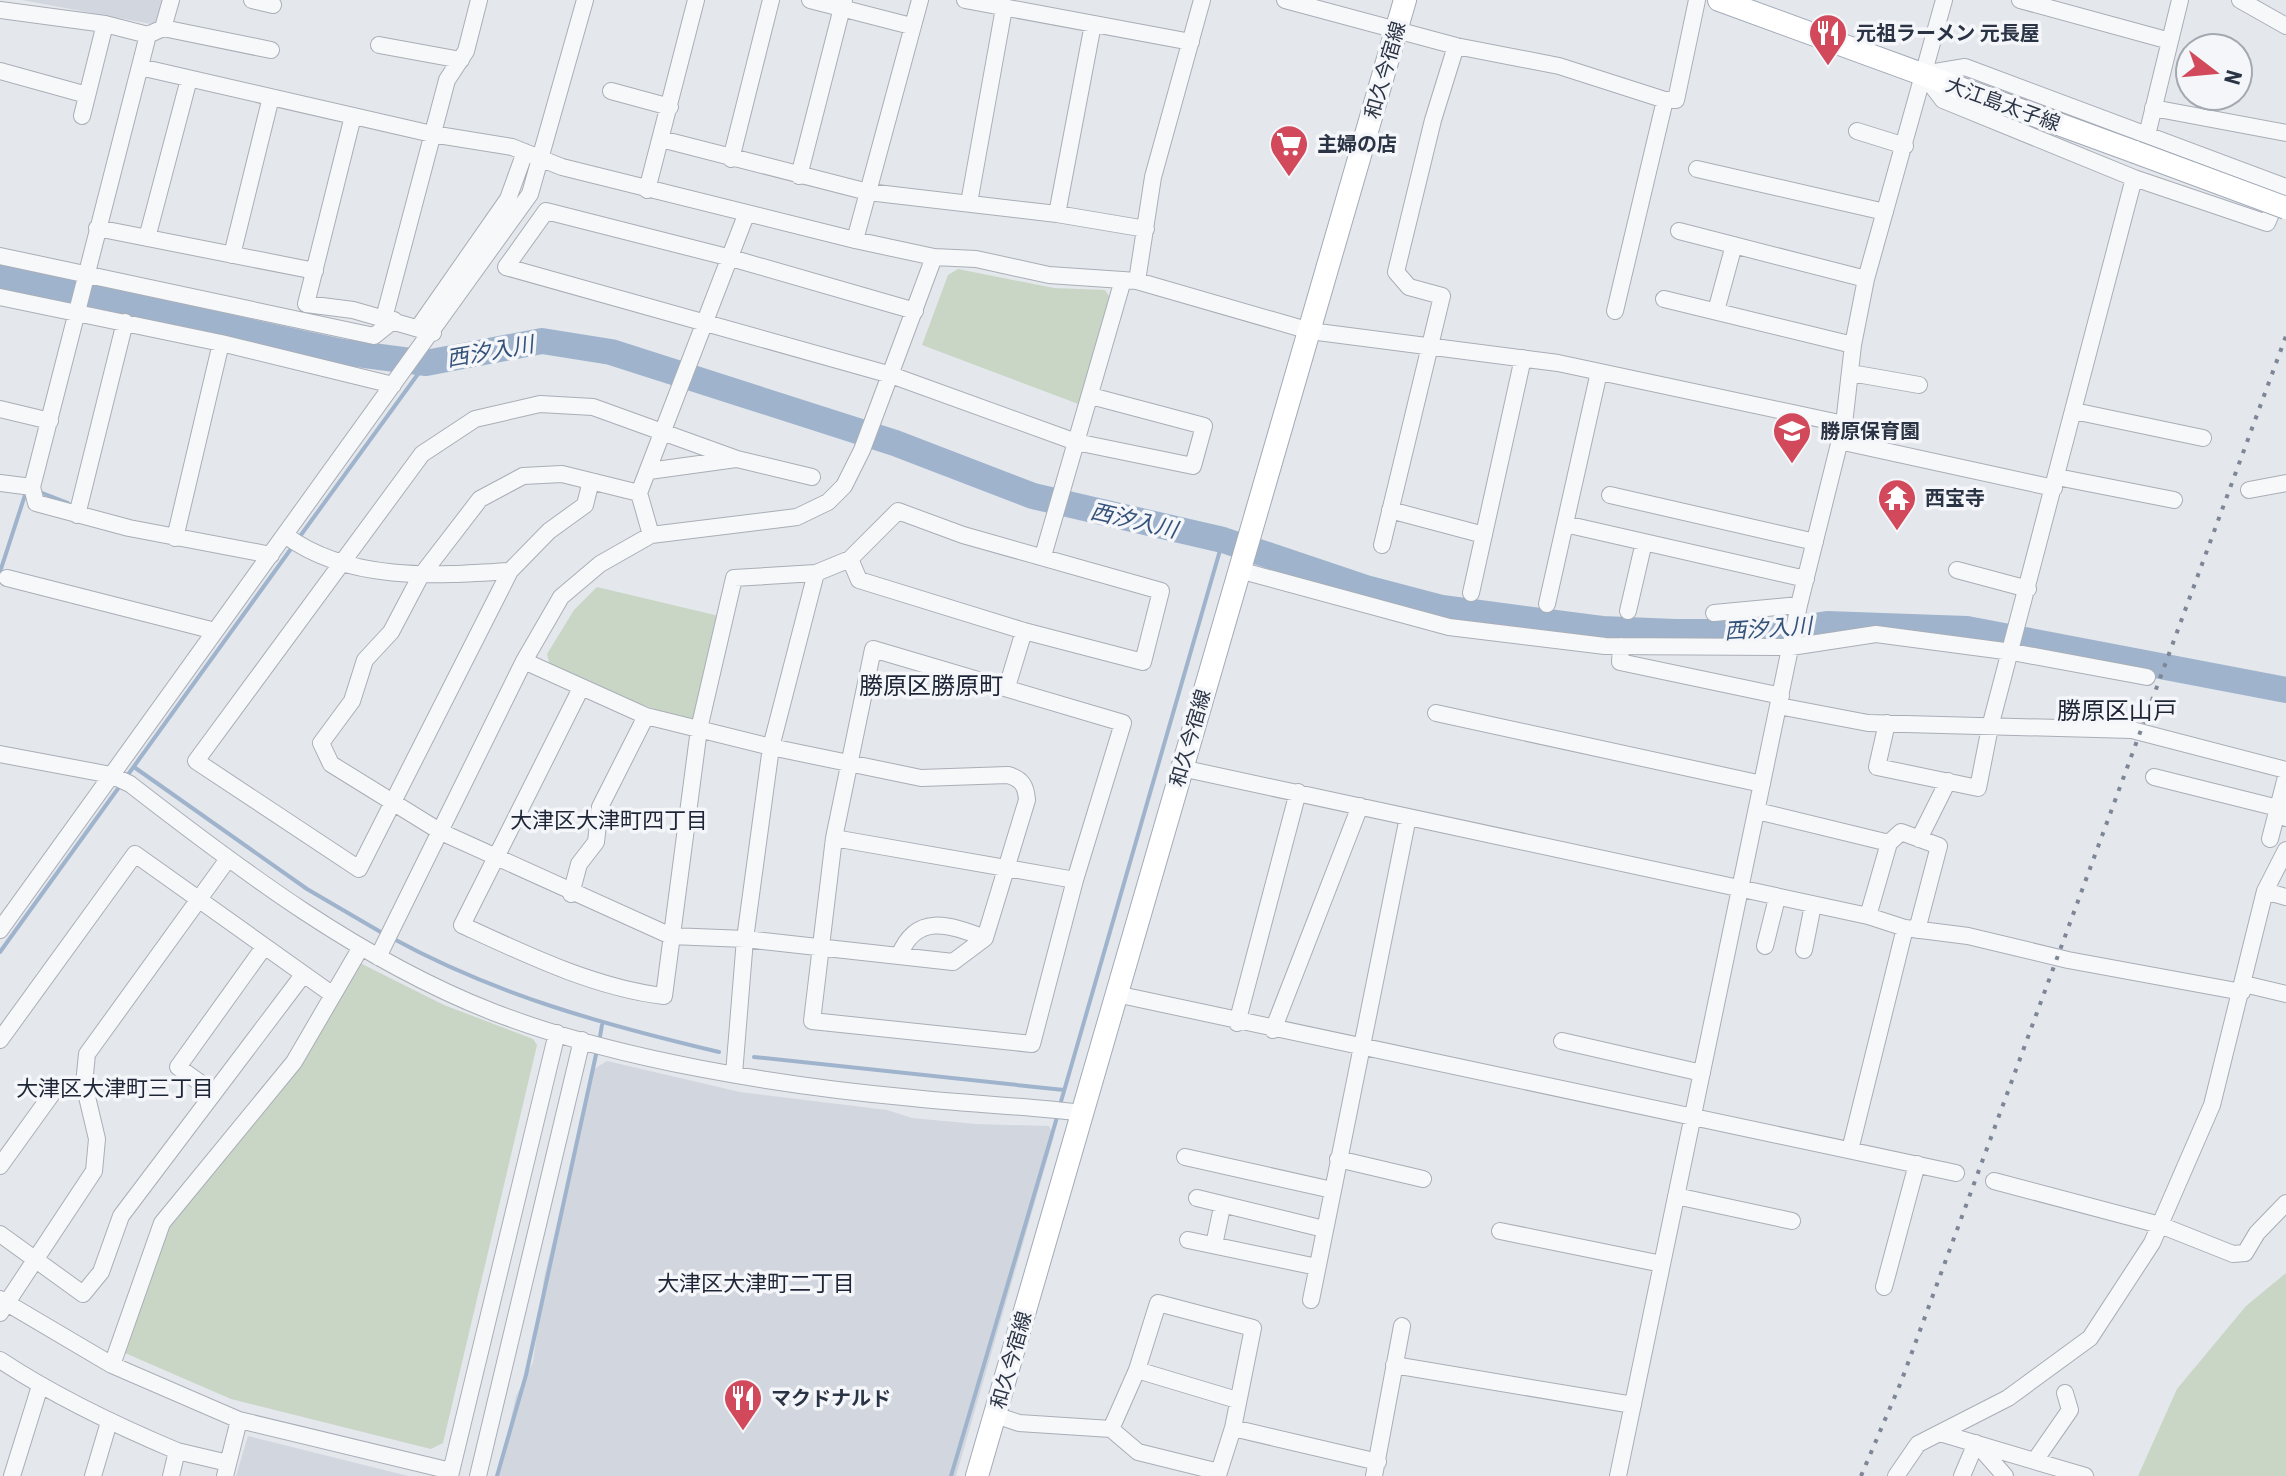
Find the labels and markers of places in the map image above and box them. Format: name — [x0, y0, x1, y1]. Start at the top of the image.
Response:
restaurant icon: 元祖ラーメン 元長屋 — [1807, 12, 1849, 67]
place label: 元祖ラーメン 元長屋 — [1856, 21, 2040, 45]
supermarket icon: 主婦の店 — [1268, 123, 1310, 178]
place label: 主婦の店 — [1317, 132, 1397, 156]
school or university icon: 勝原保育園 — [1771, 410, 1813, 465]
place label: 勝原保育園 — [1820, 419, 1920, 443]
temple icon: 西宝寺 — [1876, 477, 1918, 532]
place label: 西宝寺 — [1925, 486, 1985, 510]
restaurant icon: マクドナルド — [722, 1377, 764, 1432]
place label: マクドナルド — [771, 1386, 891, 1410]

